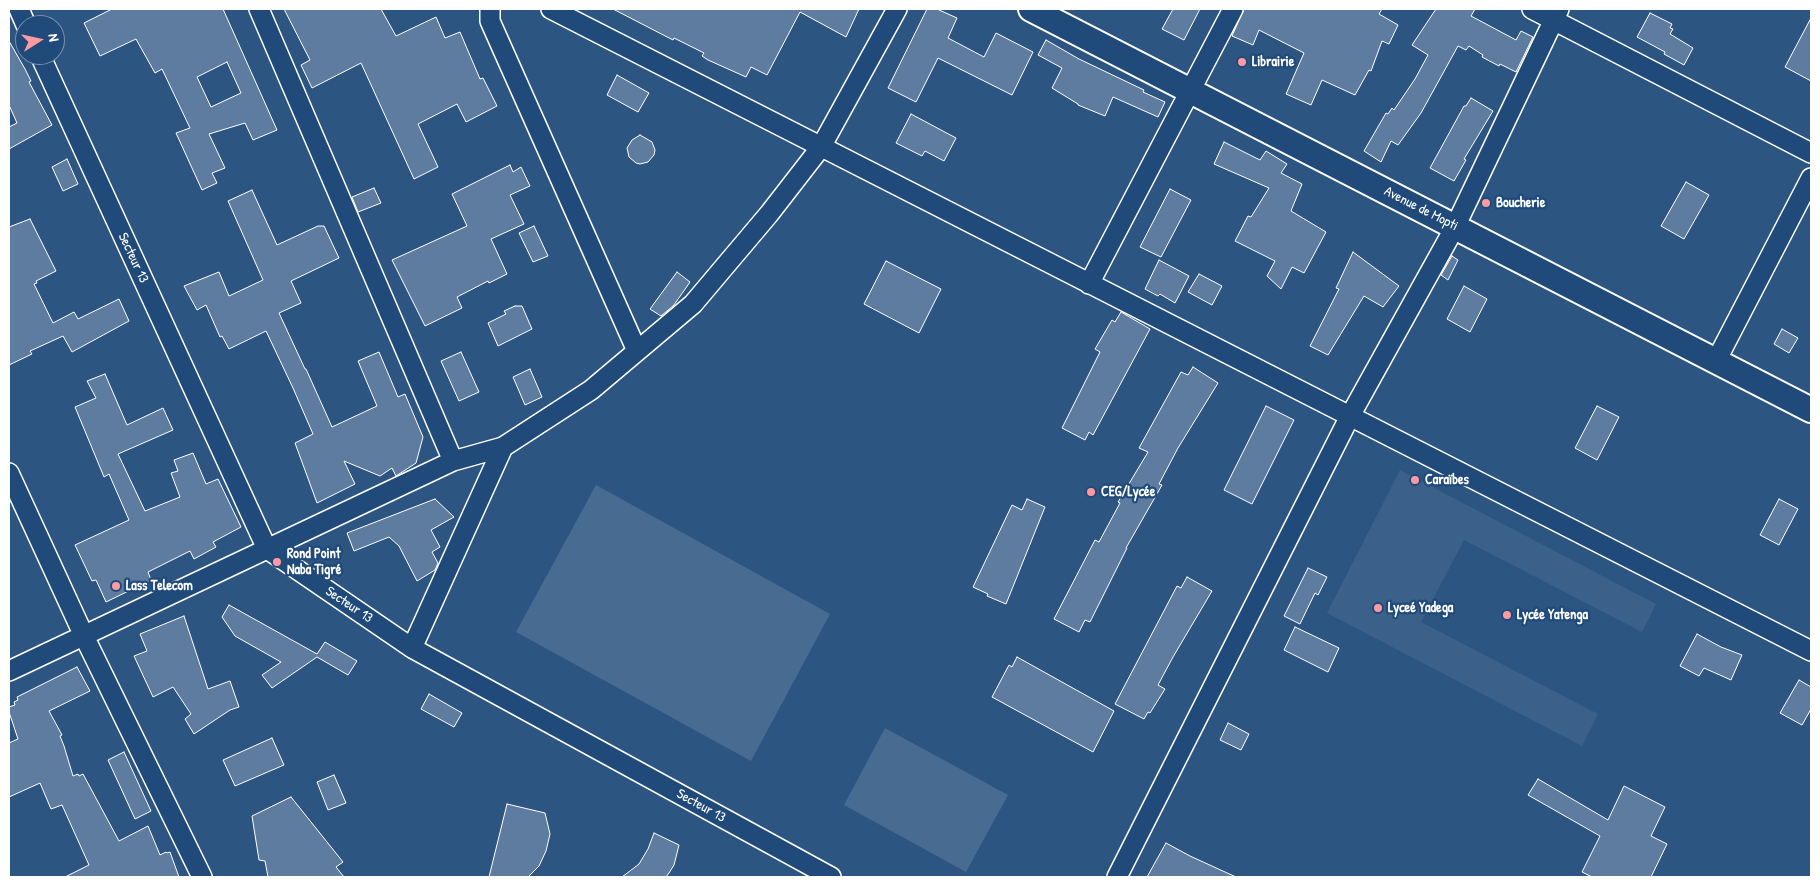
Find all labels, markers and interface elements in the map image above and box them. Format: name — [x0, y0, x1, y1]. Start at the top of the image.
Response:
north arrow — [15, 15, 65, 65]
text: N — [44, 32, 64, 43]
place label: Librairie — [1252, 54, 1294, 70]
marker: Librairie — [1236, 56, 1248, 68]
street label: Avenue de Mopti — [1381, 183, 1461, 235]
place label: Boucherie — [1496, 195, 1545, 211]
marker: Boucherie — [1480, 197, 1492, 209]
street label: Secteur 13 — [114, 230, 152, 286]
place label: Caraïbes — [1425, 472, 1469, 488]
marker: Caraïbes — [1409, 474, 1421, 486]
place label: CEG/Lycée — [1101, 484, 1155, 500]
marker: CEG/Lycée — [1085, 486, 1097, 498]
place label: Rond Point Naba Tigré — [287, 546, 341, 578]
marker: Rond Point Naba Tigré — [271, 556, 283, 568]
place label: Lass Telecom — [126, 578, 193, 594]
marker: Lass Telecom — [110, 580, 122, 592]
street label: Secteur 13 — [322, 583, 376, 627]
place label: Lyceé Yadega — [1388, 600, 1453, 616]
marker: Lyceé Yadega — [1372, 602, 1384, 614]
place label: Lycée Yatenga — [1517, 607, 1588, 623]
marker: Lycée Yatenga — [1501, 609, 1513, 621]
street label: Secteur 13 — [674, 786, 728, 826]

